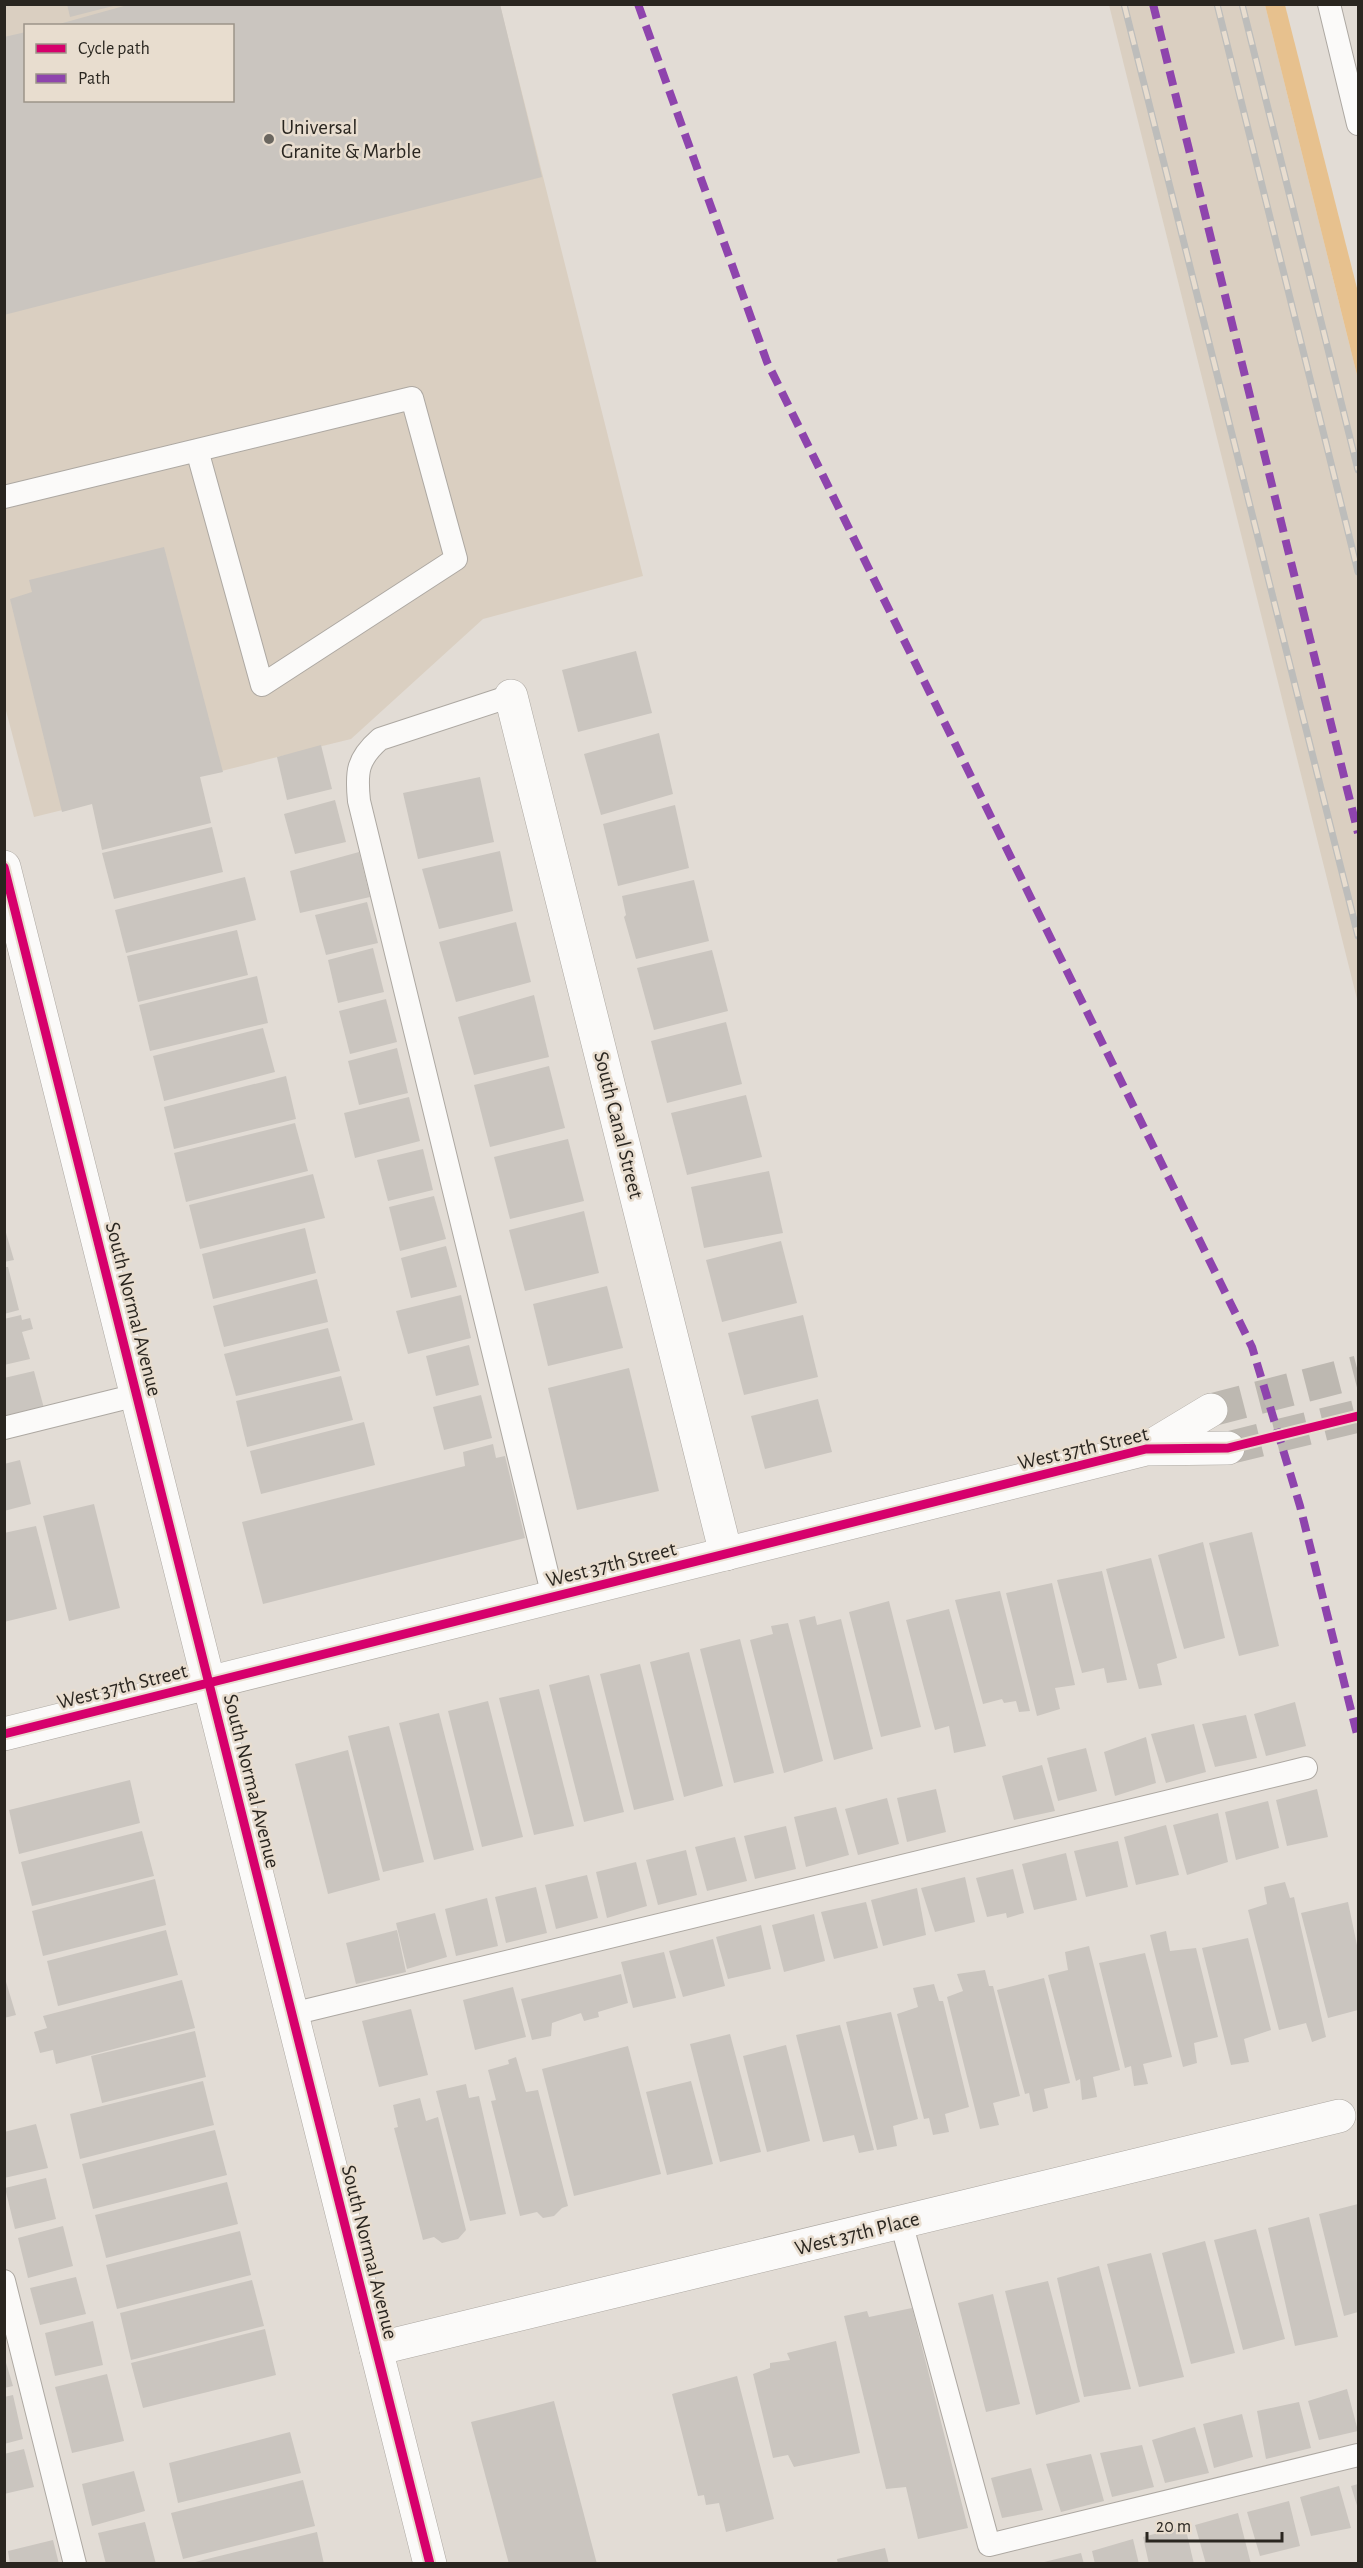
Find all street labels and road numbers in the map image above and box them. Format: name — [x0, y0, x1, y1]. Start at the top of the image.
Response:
street label: South Canal Street — [590, 1049, 647, 1201]
street label: South Normal Avenue — [102, 1220, 165, 1398]
street label: West 37th Street — [1016, 1423, 1151, 1474]
street label: West 37th Street — [544, 1538, 679, 1591]
street label: West 37th Street — [55, 1660, 190, 1713]
street label: South Normal Avenue — [220, 1692, 283, 1870]
street label: South Normal Avenue — [338, 2163, 401, 2341]
street label: West 37th Place — [793, 2208, 922, 2259]

